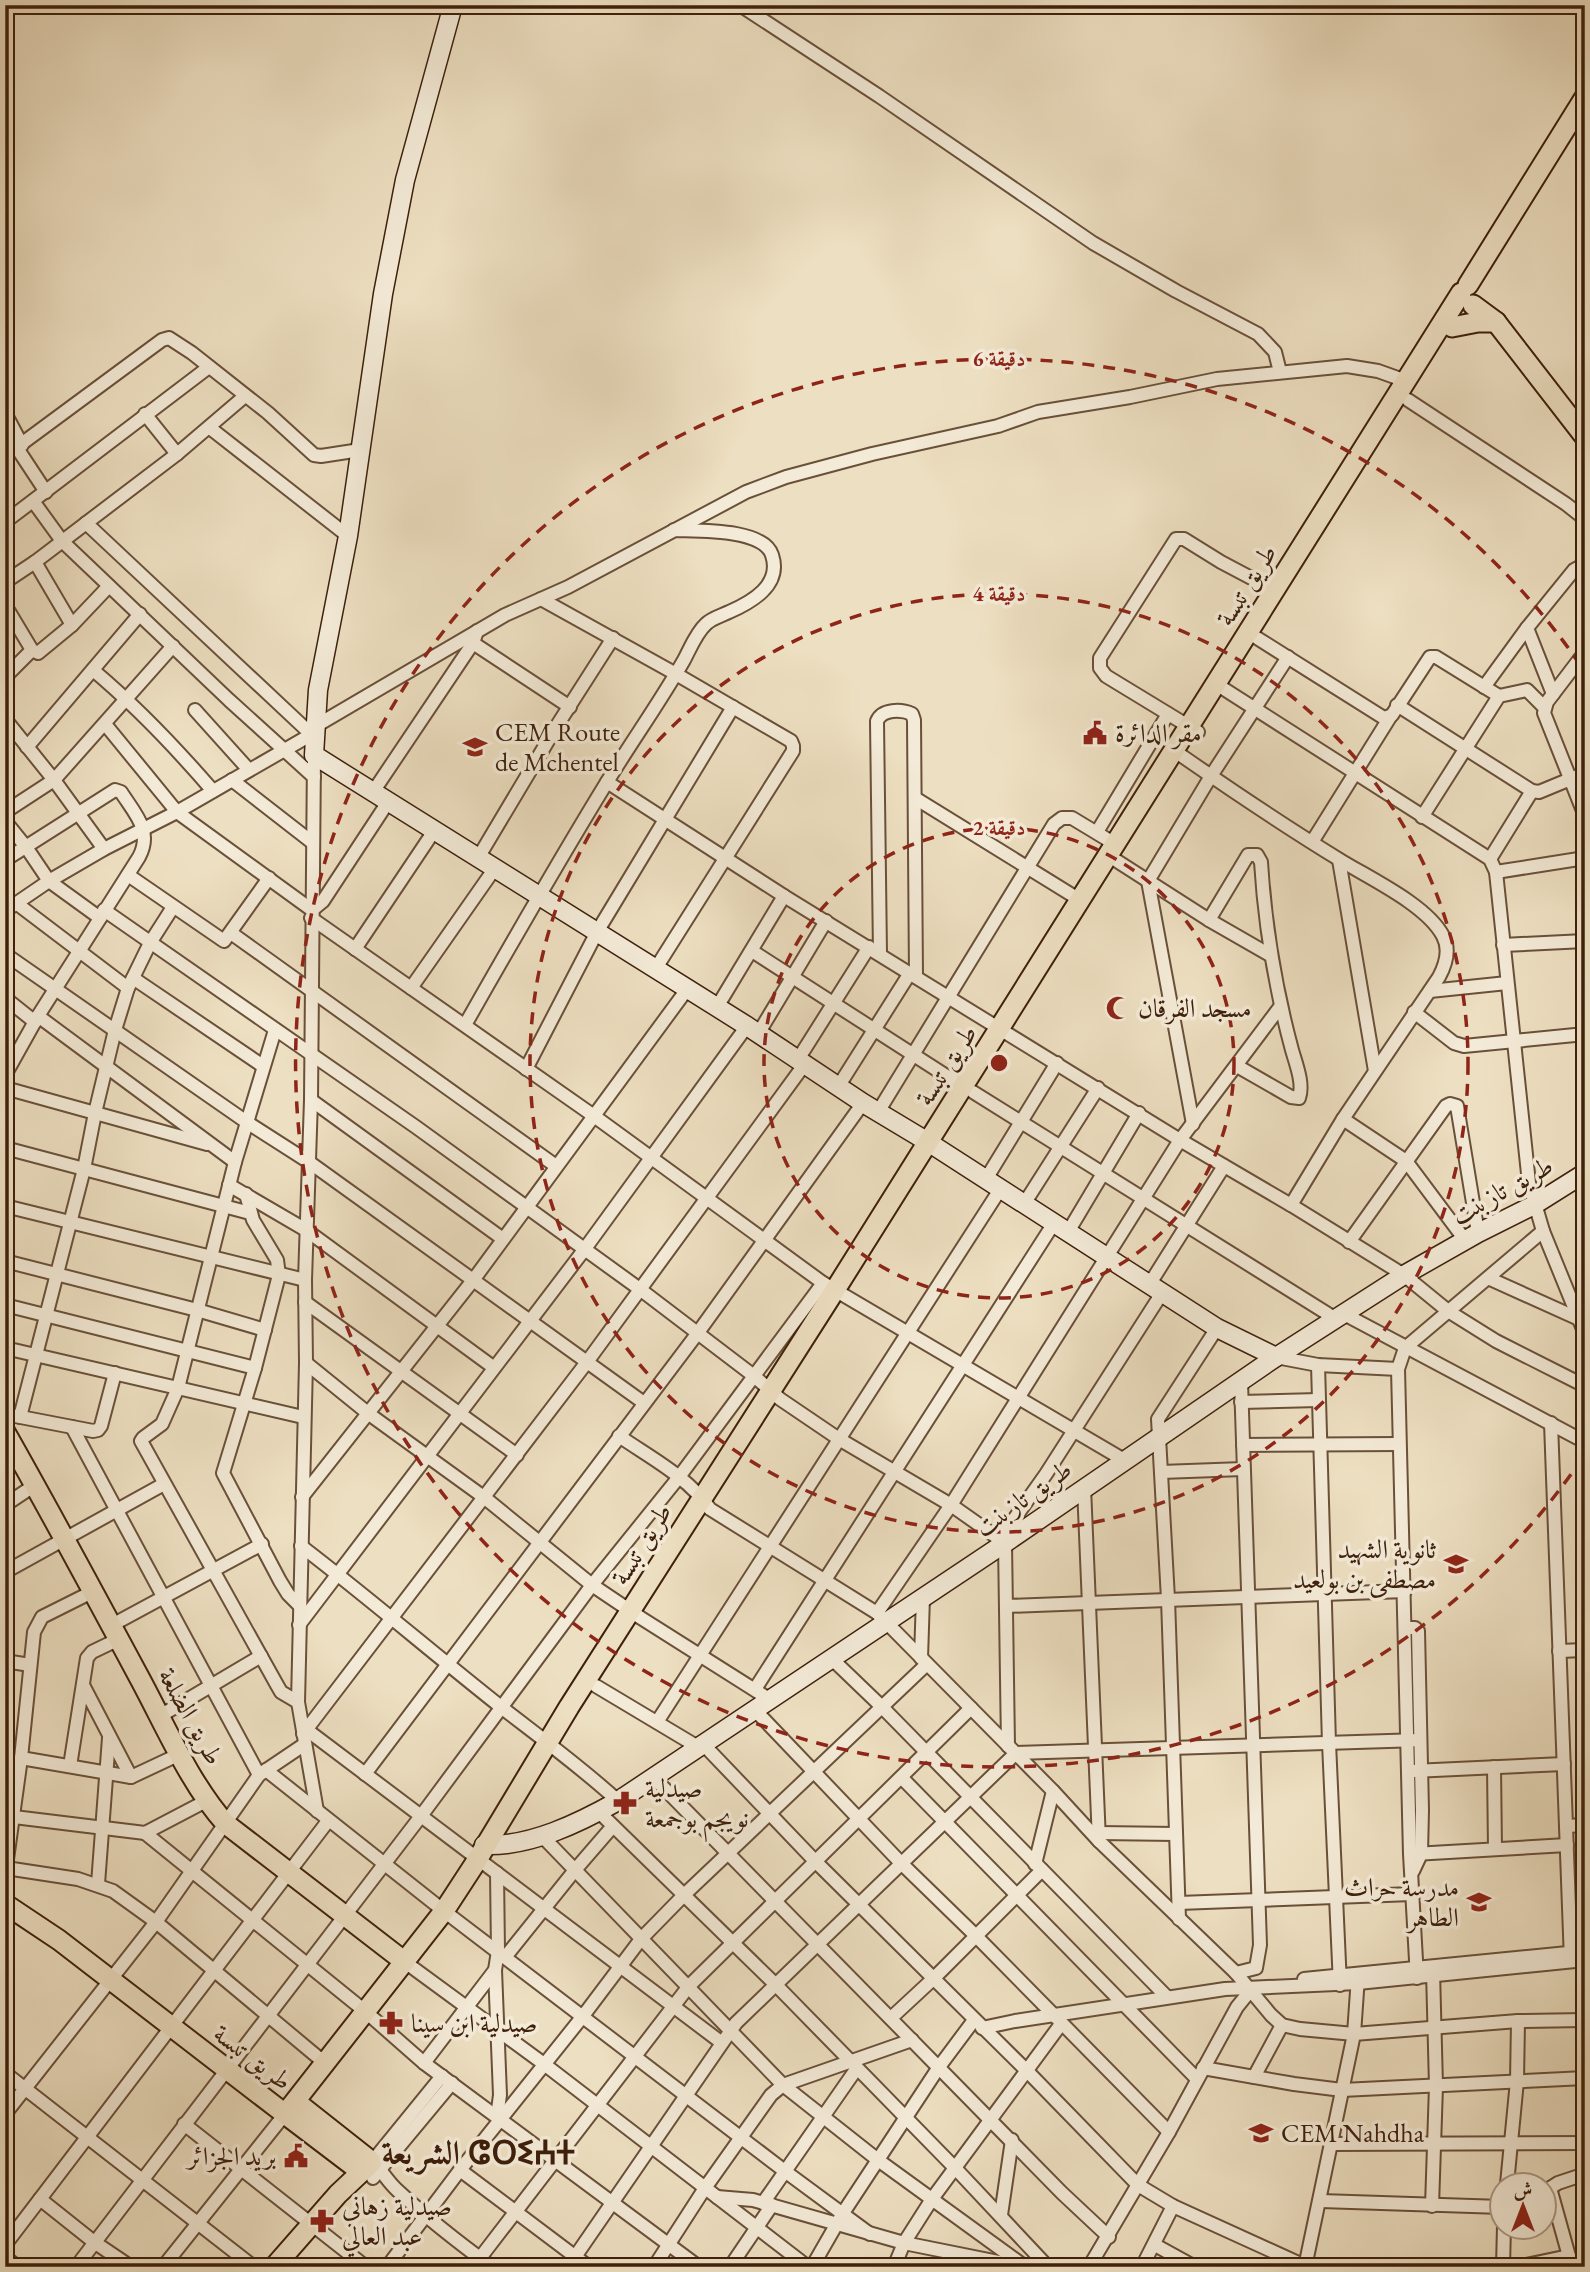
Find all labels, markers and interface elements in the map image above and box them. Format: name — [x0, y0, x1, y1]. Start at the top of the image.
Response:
text: 6 دقيقة — [973, 345, 1025, 372]
street label: طريق تبسة — [1208, 538, 1284, 632]
text: 4 دقيقة — [973, 580, 1025, 607]
place label: CEM Route de Mchentel — [495, 715, 620, 779]
place label: مقر الدائرة — [1115, 716, 1202, 750]
public building icon: مقر الدائرة — [1081, 719, 1109, 747]
school or university icon: CEM Route de Mchentel — [461, 733, 489, 761]
text: 2 دقيقة — [973, 814, 1025, 841]
place label: مسجد الفرقان — [1138, 991, 1252, 1025]
mosque icon: مسجد الفرقان — [1104, 994, 1132, 1022]
street label: طريق تبسة — [907, 1018, 985, 1112]
centre of rings — [987, 1051, 1011, 1075]
street label: طريق تازبنت — [1445, 1148, 1559, 1232]
street label: طريق تازبنت — [968, 1452, 1078, 1544]
street label: طريق تبسة — [603, 1497, 679, 1591]
place label: ثانوية الشهيد مصطفى بن بولعيد — [1293, 1532, 1437, 1598]
school or university icon: ثانوية الشهيد مصطفى بن بولعيد — [1442, 1550, 1470, 1578]
street label: طريق الضلعة — [150, 1661, 232, 1771]
place label: صيدلية نويجم بوجمعة — [645, 1771, 749, 1843]
pharmacy icon: صيدلية نويجم بوجمعة — [611, 1789, 639, 1817]
place label: مدرسة حراث الطاهر — [1344, 1870, 1459, 1934]
school or university icon: مدرسة حراث الطاهر — [1465, 1888, 1493, 1916]
place label: صيدلية ابن سينا — [411, 2006, 537, 2040]
pharmacy icon: صيدلية ابن سينا — [377, 2009, 405, 2037]
street label: طريق تبسة — [207, 2016, 299, 2098]
place label: CEM Nahdha — [1281, 2116, 1425, 2150]
school or university icon: CEM Nahdha — [1247, 2119, 1275, 2147]
district label: الشريعة ⵛⵔⵉⵄⵜ — [381, 2131, 575, 2175]
place label: بريد الجزائر — [184, 2139, 276, 2173]
public building icon: بريد الجزائر — [282, 2142, 310, 2170]
north arrow — [1488, 2170, 1558, 2240]
text: ش — [1514, 2177, 1532, 2202]
place label: صيدلية زهاني عبد العالي — [342, 2189, 452, 2258]
pharmacy icon: صيدلية زهاني عبد العالي — [308, 2207, 336, 2235]

